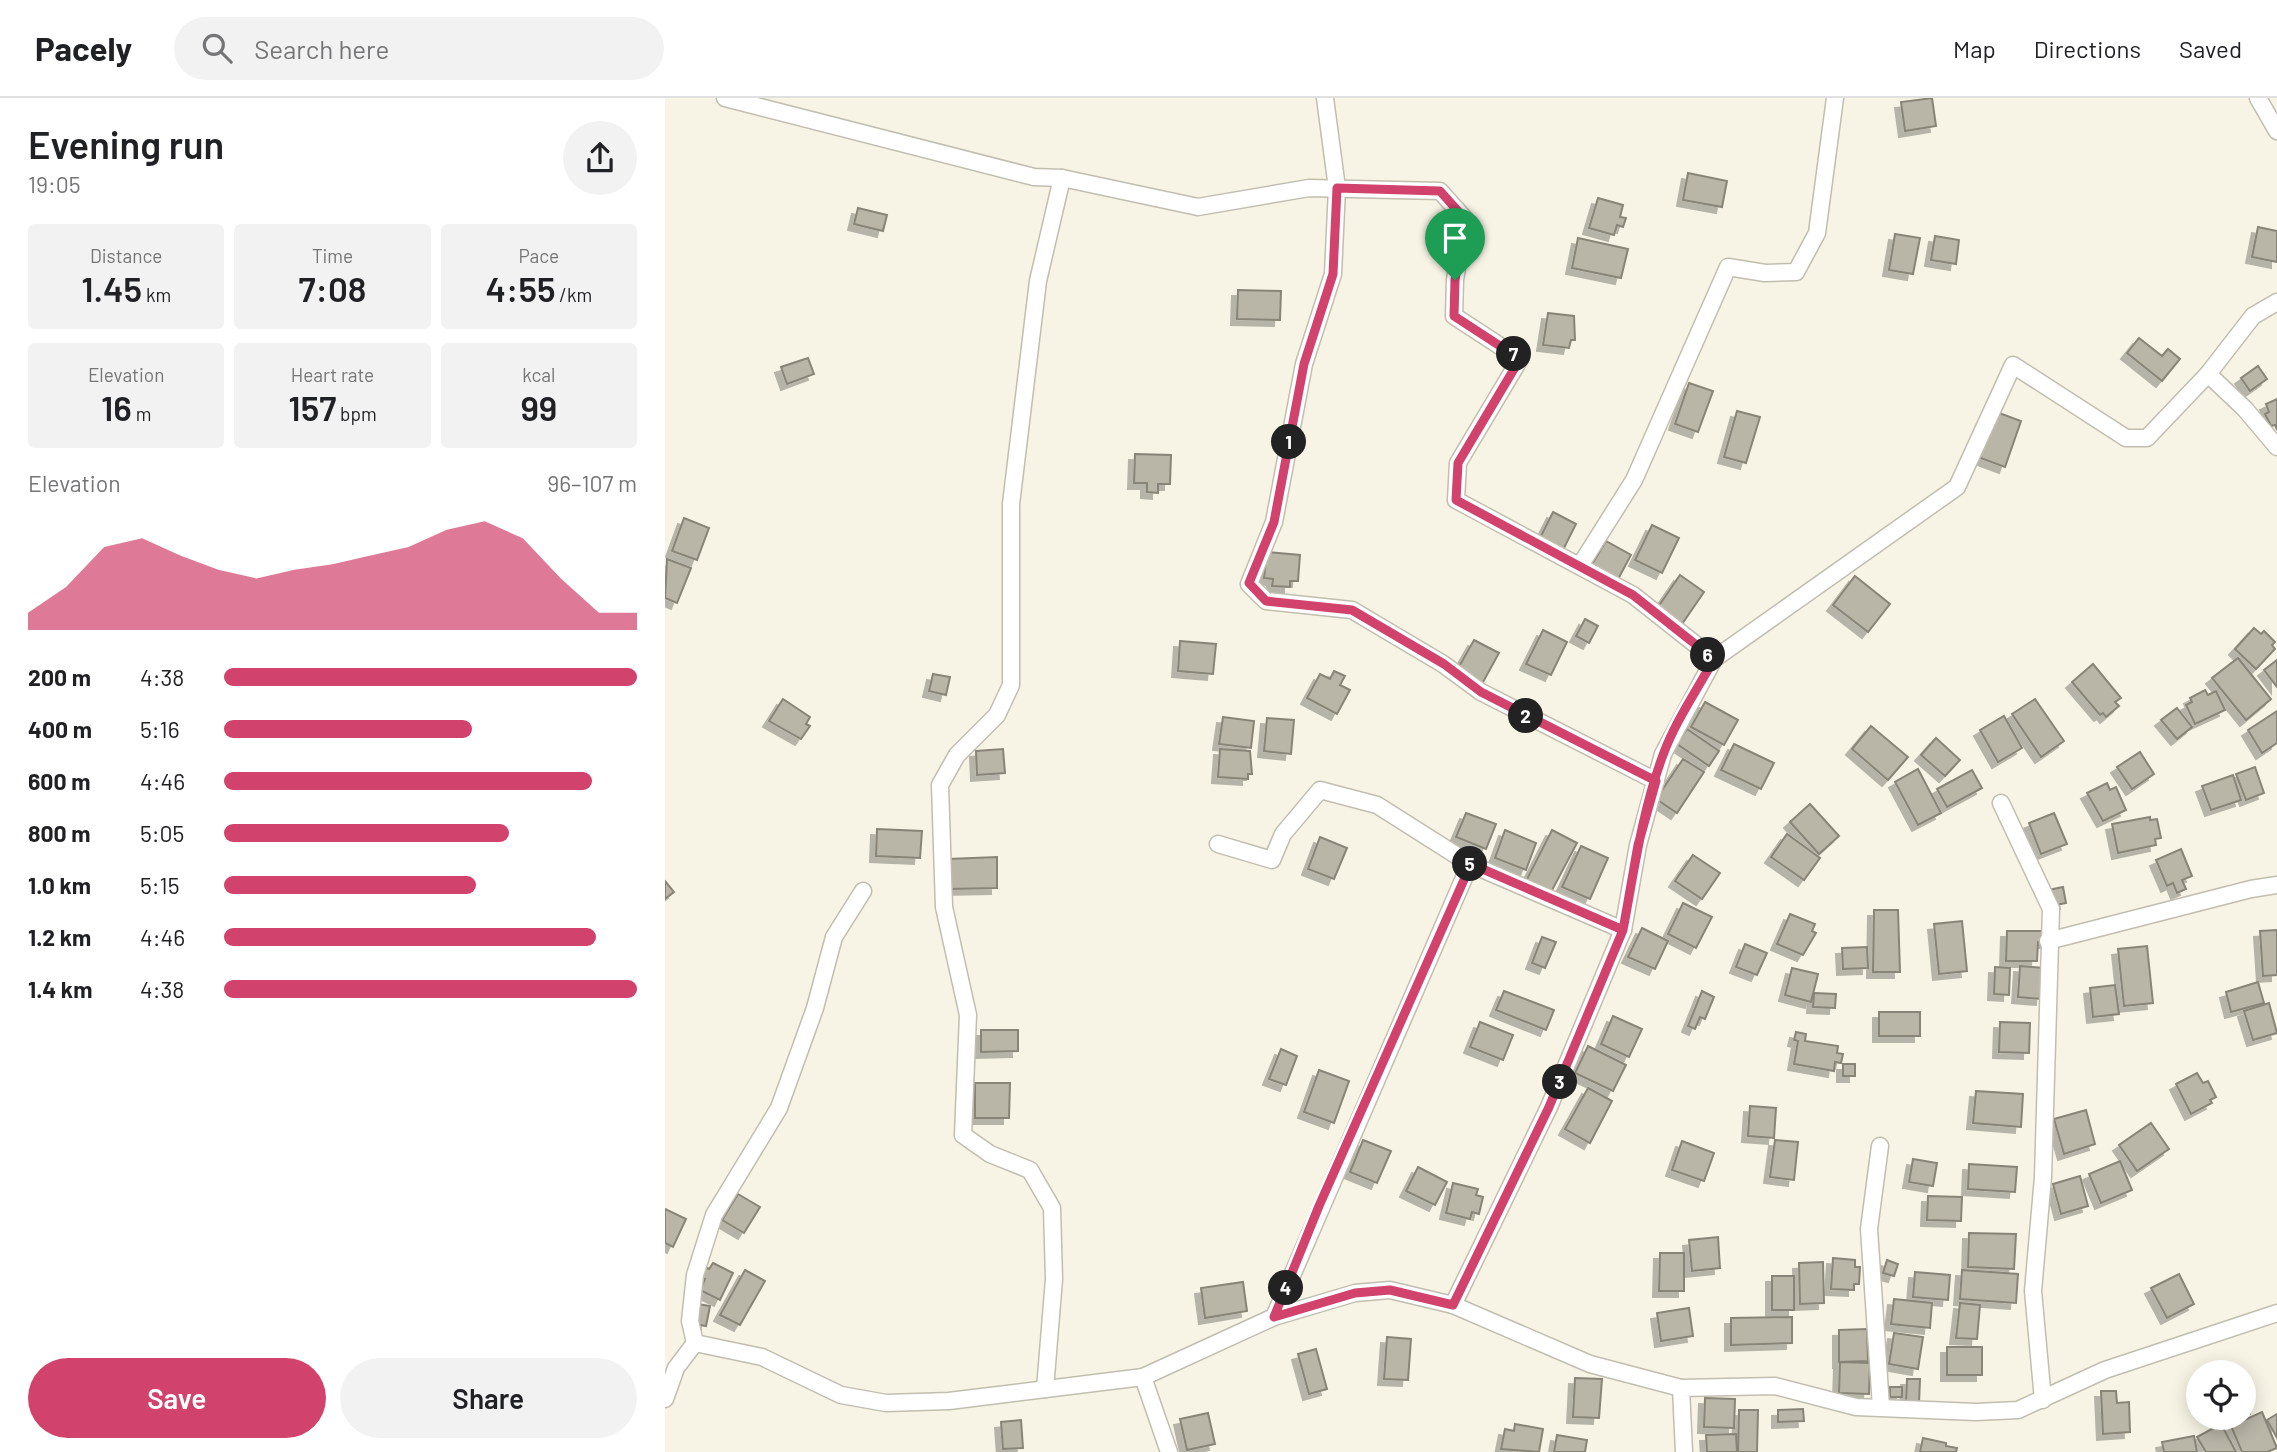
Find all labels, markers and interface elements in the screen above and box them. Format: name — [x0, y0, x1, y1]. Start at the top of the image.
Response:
search box — [174, 17, 664, 80]
text: Pacely — [35, 28, 132, 68]
icon: search — [198, 29, 236, 67]
text: Search here — [254, 33, 389, 64]
text: Map — [1953, 34, 1996, 63]
text: Directions — [2034, 34, 2141, 63]
text: Saved — [2179, 34, 2242, 63]
text: Evening run — [28, 121, 224, 167]
button: share — [563, 121, 637, 195]
text: 19:05 — [28, 170, 81, 198]
pin — [1425, 208, 1485, 280]
icon: arrive — [1436, 219, 1474, 257]
text: Distance — [90, 244, 162, 267]
text: Time — [312, 244, 353, 267]
text: Pace — [518, 244, 559, 267]
text: 1.45 — [81, 267, 142, 309]
text: 7:08 — [298, 267, 367, 309]
text: 4:55 — [485, 267, 556, 309]
text: km — [142, 283, 171, 306]
text: /km — [556, 283, 592, 306]
pin: 7 — [1497, 336, 1531, 372]
text: 7 — [1509, 342, 1518, 365]
text: Elevation — [88, 363, 164, 386]
text: Heart rate — [291, 363, 374, 386]
text: kcal — [522, 363, 555, 386]
text: 16 — [101, 386, 132, 428]
text: 157 — [288, 386, 336, 428]
text: 99 — [520, 386, 557, 428]
text: m — [132, 402, 151, 425]
text: bpm — [336, 402, 377, 425]
pin: 1 — [1271, 424, 1307, 460]
text: 1 — [1285, 430, 1292, 453]
text: Elevation — [28, 469, 121, 497]
text: 96–107 m — [547, 469, 637, 497]
pin: 6 — [1691, 638, 1725, 672]
text: 6 — [1702, 643, 1713, 666]
text: 200 m — [28, 663, 91, 691]
text: 4:38 — [140, 663, 184, 691]
pin: 2 — [1509, 698, 1543, 734]
text: 2 — [1520, 704, 1531, 727]
text: 400 m — [28, 715, 92, 743]
text: 5:16 — [140, 715, 180, 743]
text: 600 m — [28, 767, 90, 795]
text: 4:46 — [140, 767, 185, 795]
text: 800 m — [28, 819, 90, 847]
text: 5:05 — [140, 819, 184, 847]
pin: 5 — [1453, 846, 1487, 882]
text: 5 — [1464, 852, 1475, 875]
text: 1.0 km — [28, 871, 91, 899]
text: 5:15 — [140, 871, 180, 899]
text: 1.2 km — [28, 923, 91, 951]
text: 4:46 — [140, 923, 185, 951]
text: 1.4 km — [28, 975, 92, 1003]
text: 4:38 — [140, 975, 184, 1003]
pin: 3 — [1543, 1065, 1577, 1100]
text: 3 — [1554, 1070, 1565, 1093]
pin: 4 — [1269, 1270, 1303, 1306]
text: 4 — [1280, 1276, 1291, 1299]
button: Save — [28, 1358, 326, 1438]
button: Share — [340, 1358, 637, 1438]
map controls — [2186, 1360, 2256, 1430]
button: locate — [2186, 1360, 2256, 1430]

